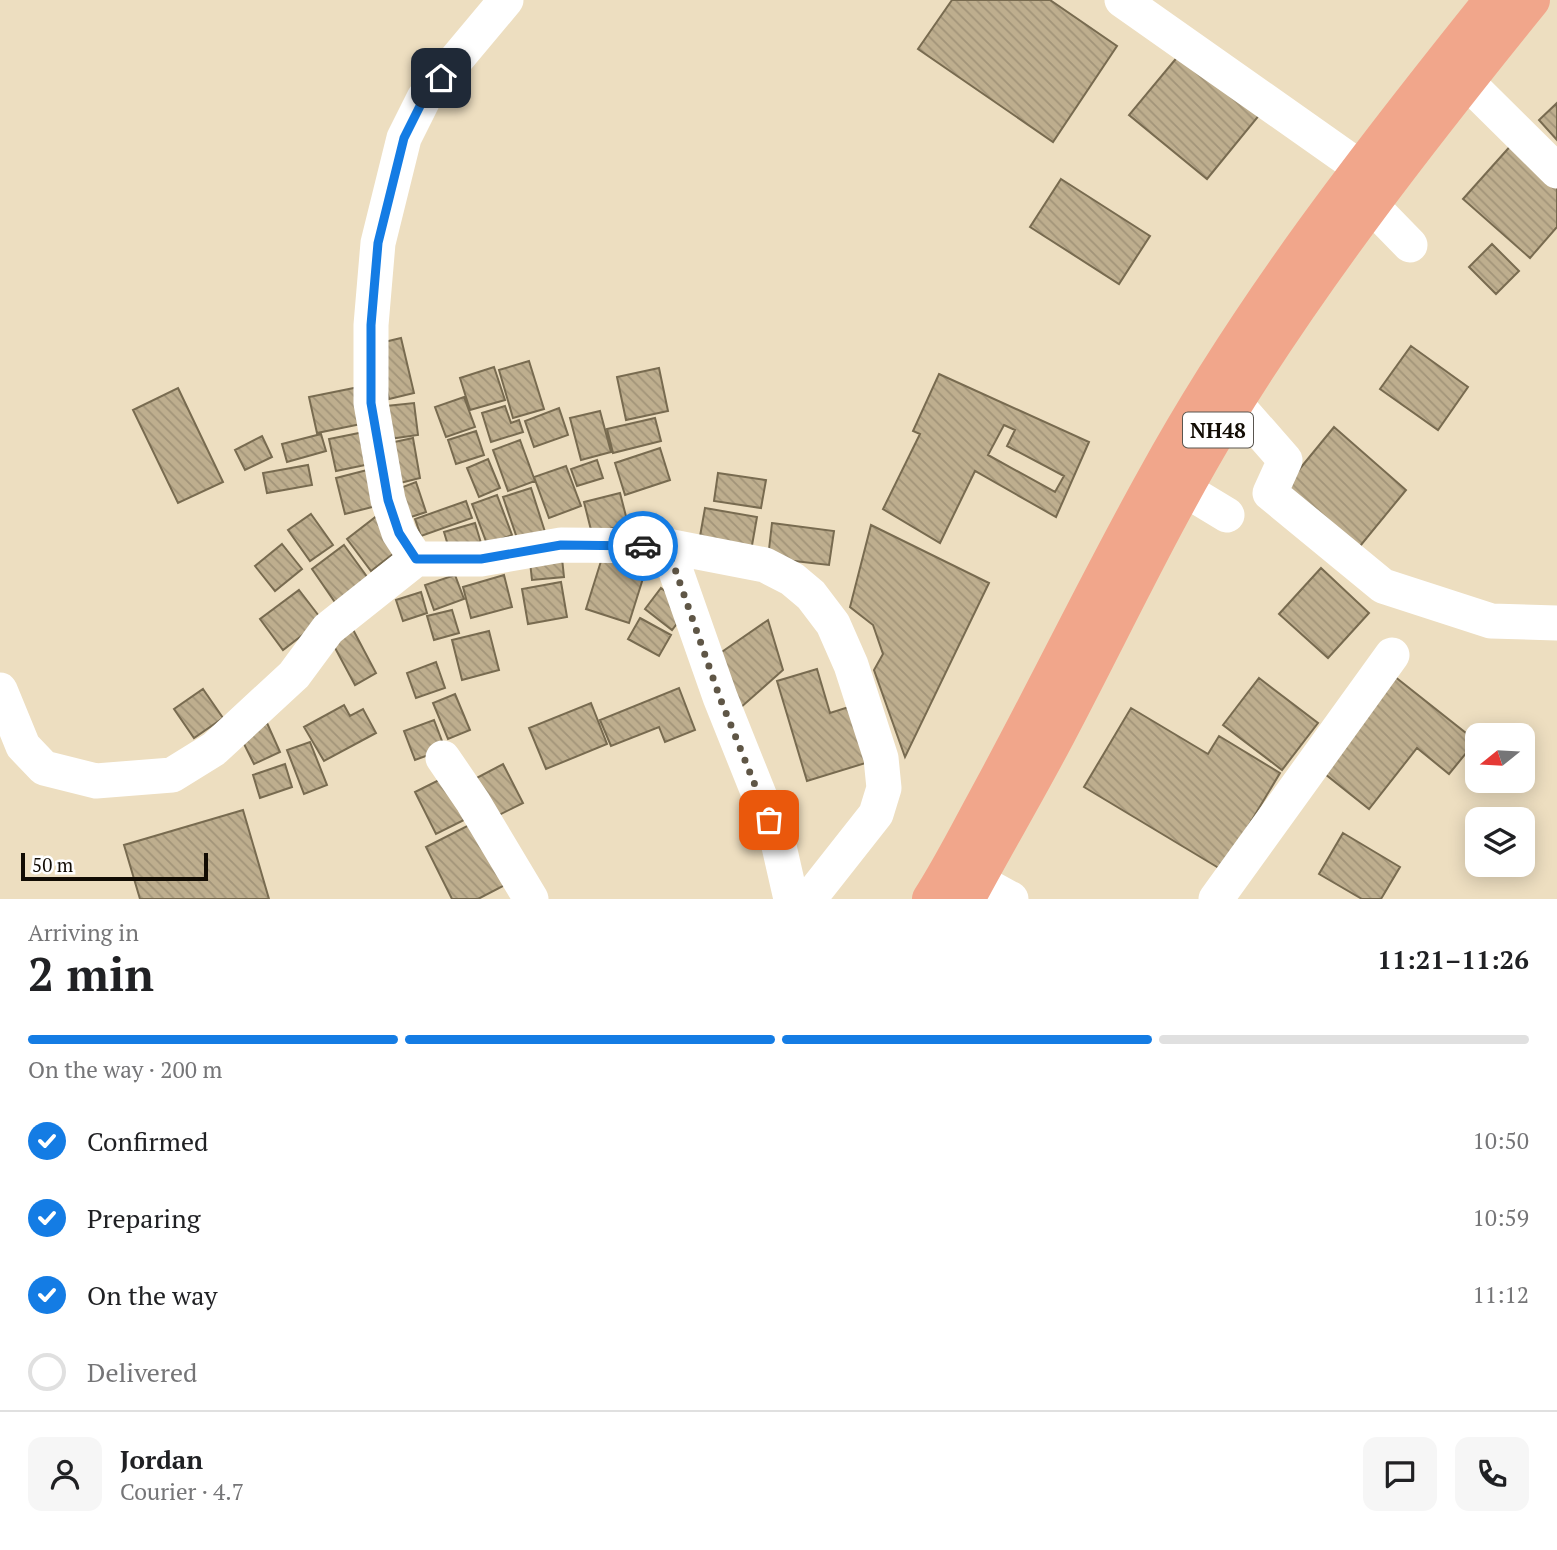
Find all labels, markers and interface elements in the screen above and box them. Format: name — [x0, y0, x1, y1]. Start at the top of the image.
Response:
pin — [411, 48, 471, 108]
icon: home — [422, 59, 460, 97]
road number: NH48 — [1183, 412, 1253, 448]
courier — [608, 511, 678, 581]
icon: car — [624, 527, 662, 565]
north arrow — [1465, 723, 1535, 793]
map controls — [1465, 723, 1535, 877]
pin — [739, 790, 799, 850]
icon: bag — [750, 801, 788, 839]
button: layers — [1465, 807, 1535, 877]
scale bar — [21, 850, 208, 882]
text: 50 m — [32, 852, 73, 877]
text: Arriving in — [28, 917, 139, 948]
text: 11:21–11:26 — [1377, 942, 1529, 976]
text: 2 min — [28, 943, 154, 1004]
text: On the way · 200 m — [28, 1054, 222, 1085]
icon: check — [28, 1122, 66, 1160]
text: Confirmed — [87, 1124, 208, 1158]
text: 10:50 — [1472, 1125, 1529, 1156]
icon: check — [28, 1199, 66, 1237]
text: Preparing — [87, 1201, 200, 1235]
text: 10:59 — [1472, 1202, 1529, 1233]
icon: check — [28, 1276, 66, 1314]
text: On the way — [87, 1278, 218, 1312]
text: 11:12 — [1472, 1279, 1529, 1310]
text: Delivered — [87, 1355, 197, 1389]
button: person — [28, 1437, 102, 1511]
button: chat — [1363, 1437, 1437, 1511]
button: phone — [1455, 1437, 1529, 1511]
text: Jordan — [120, 1442, 203, 1476]
text: Courier · 4.7 — [120, 1476, 244, 1507]

